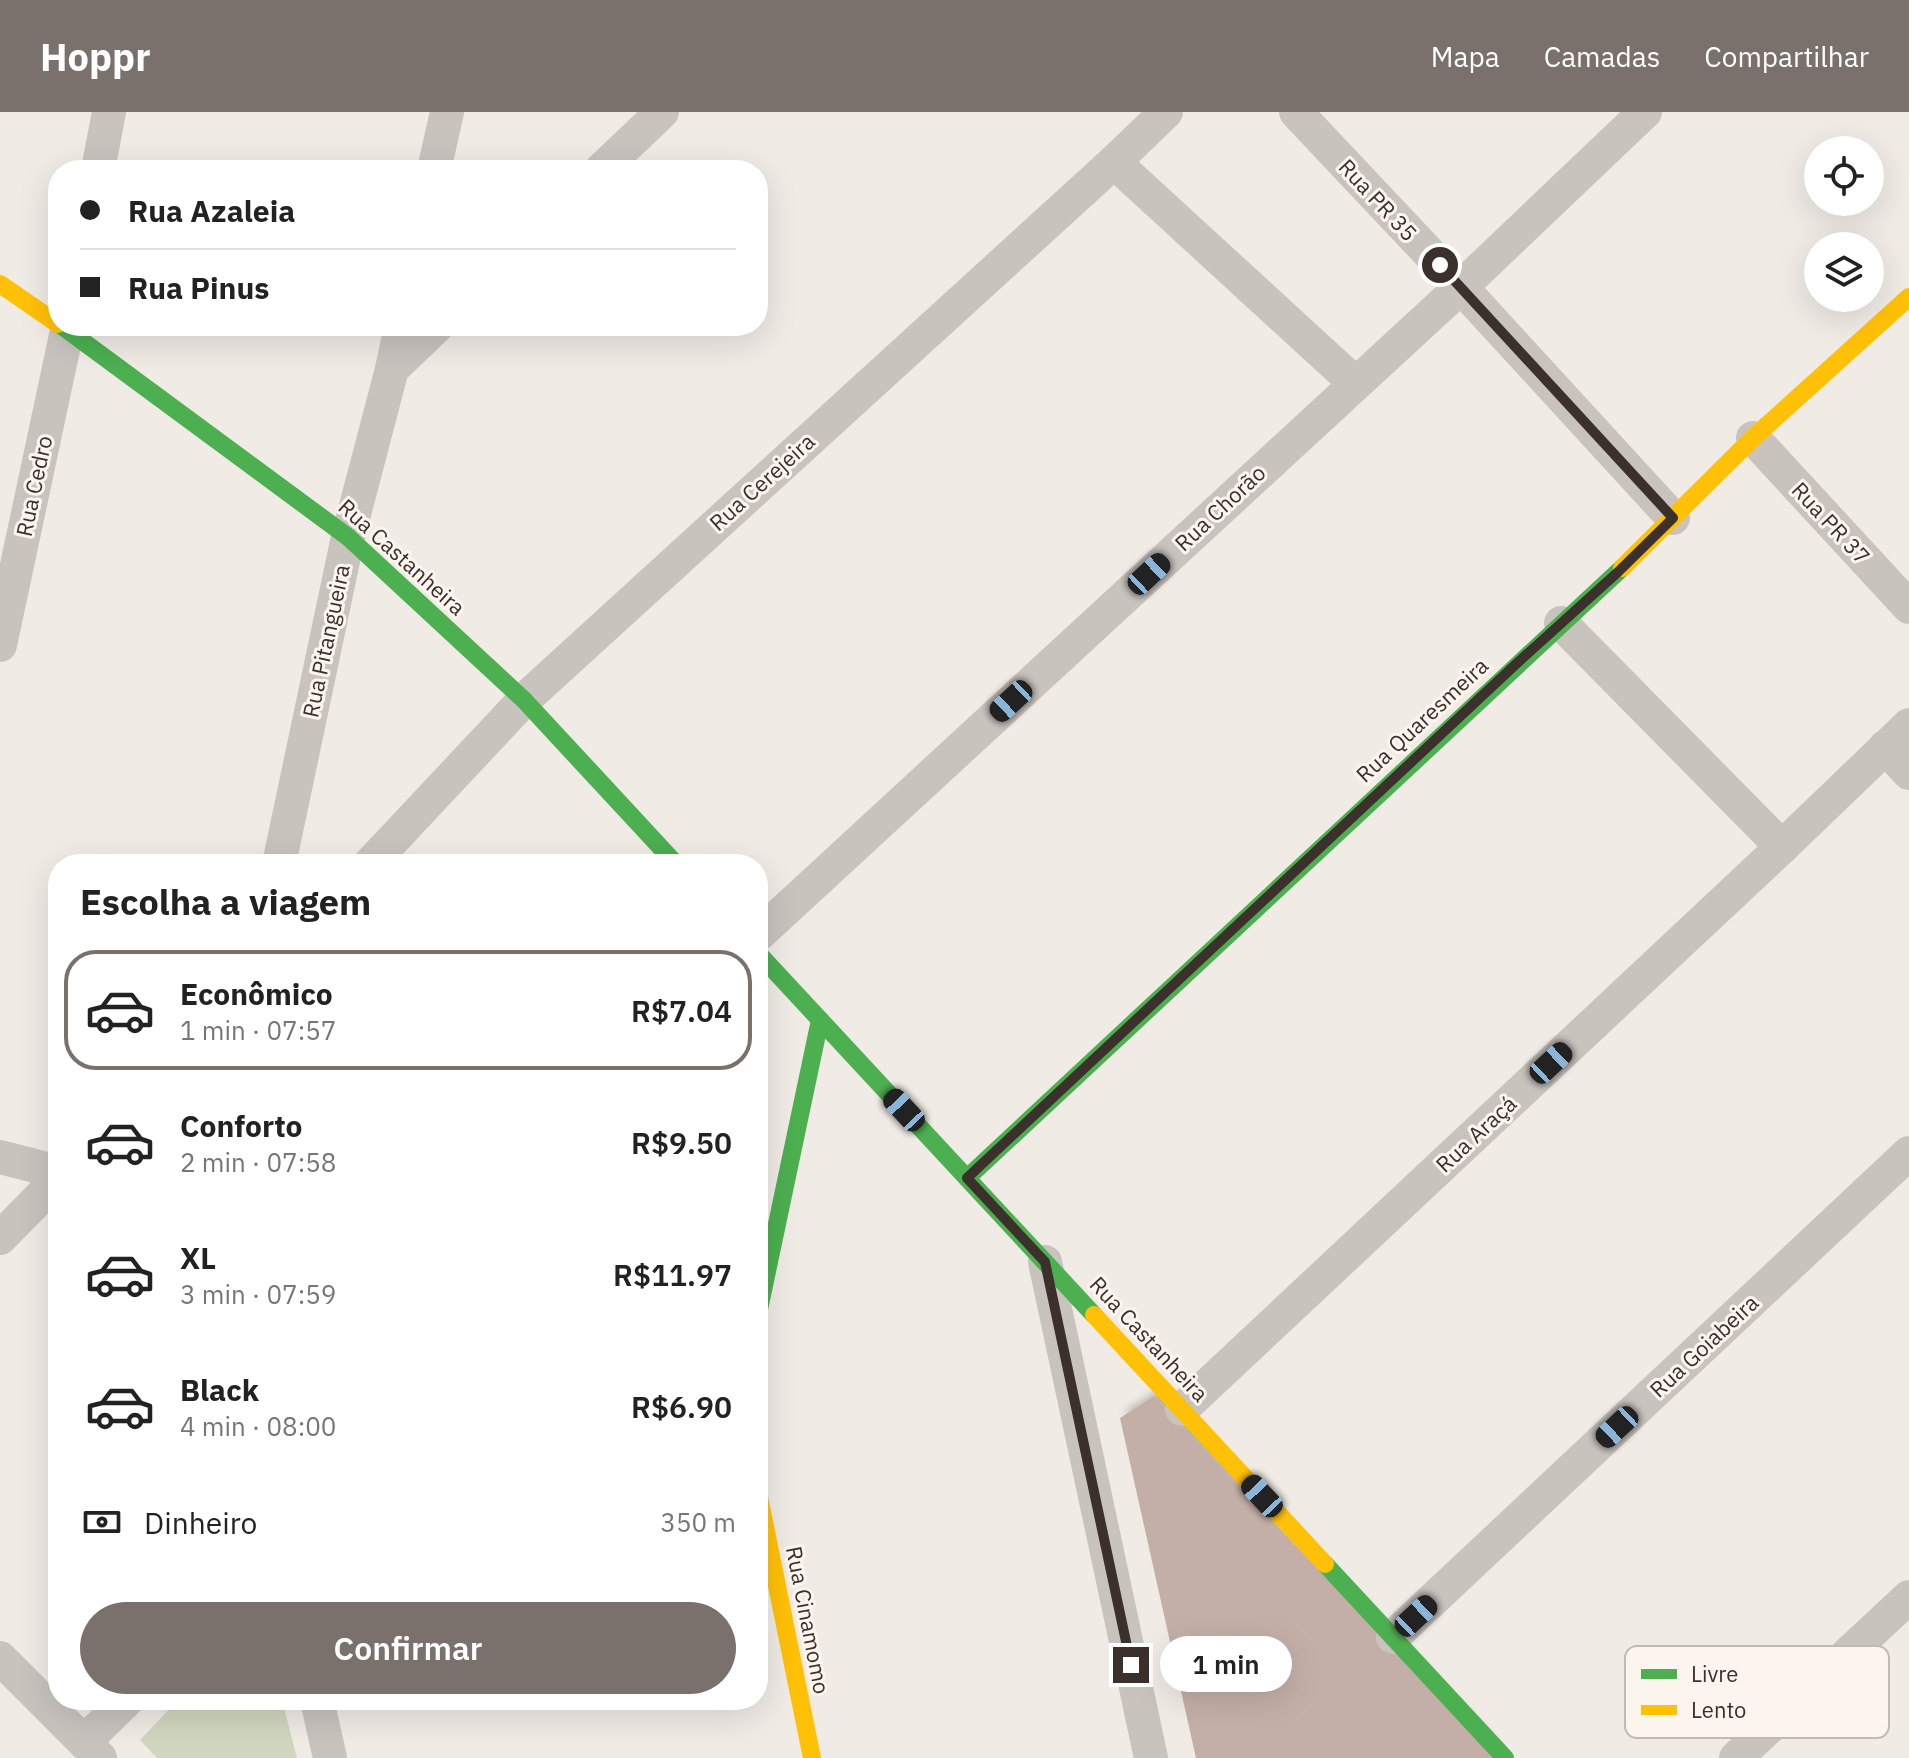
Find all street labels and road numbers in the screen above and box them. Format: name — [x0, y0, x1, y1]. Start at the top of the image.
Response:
street label: Rua PR 35 — [1333, 152, 1424, 247]
street label: Rua Cerejeira — [703, 426, 821, 537]
street label: Rua Cedro — [9, 433, 58, 539]
street label: Rua Chorão — [1168, 458, 1271, 557]
street label: Rua PR 37 — [1786, 475, 1877, 570]
street label: Rua Castanheira — [333, 492, 472, 622]
street label: Rua Pitangueira — [295, 562, 356, 720]
street label: Rua Quaresmeira — [1349, 651, 1494, 788]
street label: Rua Araçá — [1429, 1089, 1522, 1178]
street label: Rua Castanheira — [1084, 1270, 1215, 1408]
street label: Rua Goiabeira — [1643, 1288, 1764, 1403]
street label: Rua Cinamomo — [780, 1544, 837, 1696]

